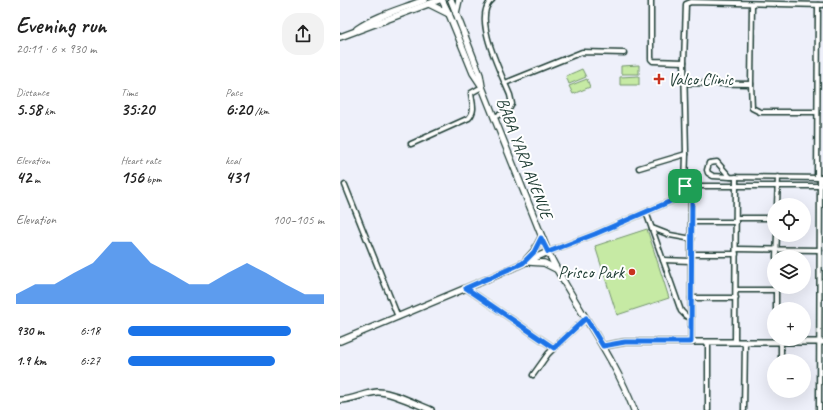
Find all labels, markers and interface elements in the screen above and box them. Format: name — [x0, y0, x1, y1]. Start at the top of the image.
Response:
text: Evening run — [16, 12, 106, 40]
button: share — [282, 13, 324, 55]
text: 20:11 · 6 × 930 m — [16, 41, 97, 57]
place label: Valco Clinic — [668, 69, 734, 90]
marker: Valco Clinic — [653, 73, 665, 85]
text: Distance — [16, 85, 49, 99]
text: Time — [121, 85, 138, 99]
text: Pace — [225, 85, 242, 99]
street label: BABA YARA AVENUE — [492, 95, 558, 224]
text: 5.58 — [16, 99, 42, 120]
text: 35:20 — [121, 99, 154, 120]
text: 6:20 — [225, 99, 252, 120]
text: km — [42, 104, 55, 118]
text: /km — [252, 104, 269, 118]
text: Elevation — [16, 153, 50, 167]
text: Heart rate — [121, 153, 161, 167]
text: kcal — [225, 153, 240, 167]
text: 42 — [16, 167, 31, 188]
text: 156 — [121, 167, 144, 188]
text: 431 — [225, 167, 248, 188]
pin — [668, 169, 702, 203]
text: m — [31, 172, 40, 186]
text: bpm — [144, 172, 161, 186]
icon: arrive — [674, 175, 696, 197]
map controls — [767, 198, 811, 398]
button: locate — [767, 198, 811, 242]
text: Elevation — [16, 212, 56, 228]
text: 100–105 m — [273, 212, 324, 228]
button: layers — [767, 250, 811, 294]
place label: Prisco Park — [558, 262, 626, 283]
marker: Prisco Park — [627, 267, 637, 277]
button: + — [767, 302, 811, 346]
text: 930 m — [16, 323, 44, 339]
text: 6:18 — [80, 323, 100, 339]
text: 1.9 km — [16, 353, 46, 369]
text: 6:27 — [80, 353, 100, 369]
button: − — [767, 354, 811, 398]

